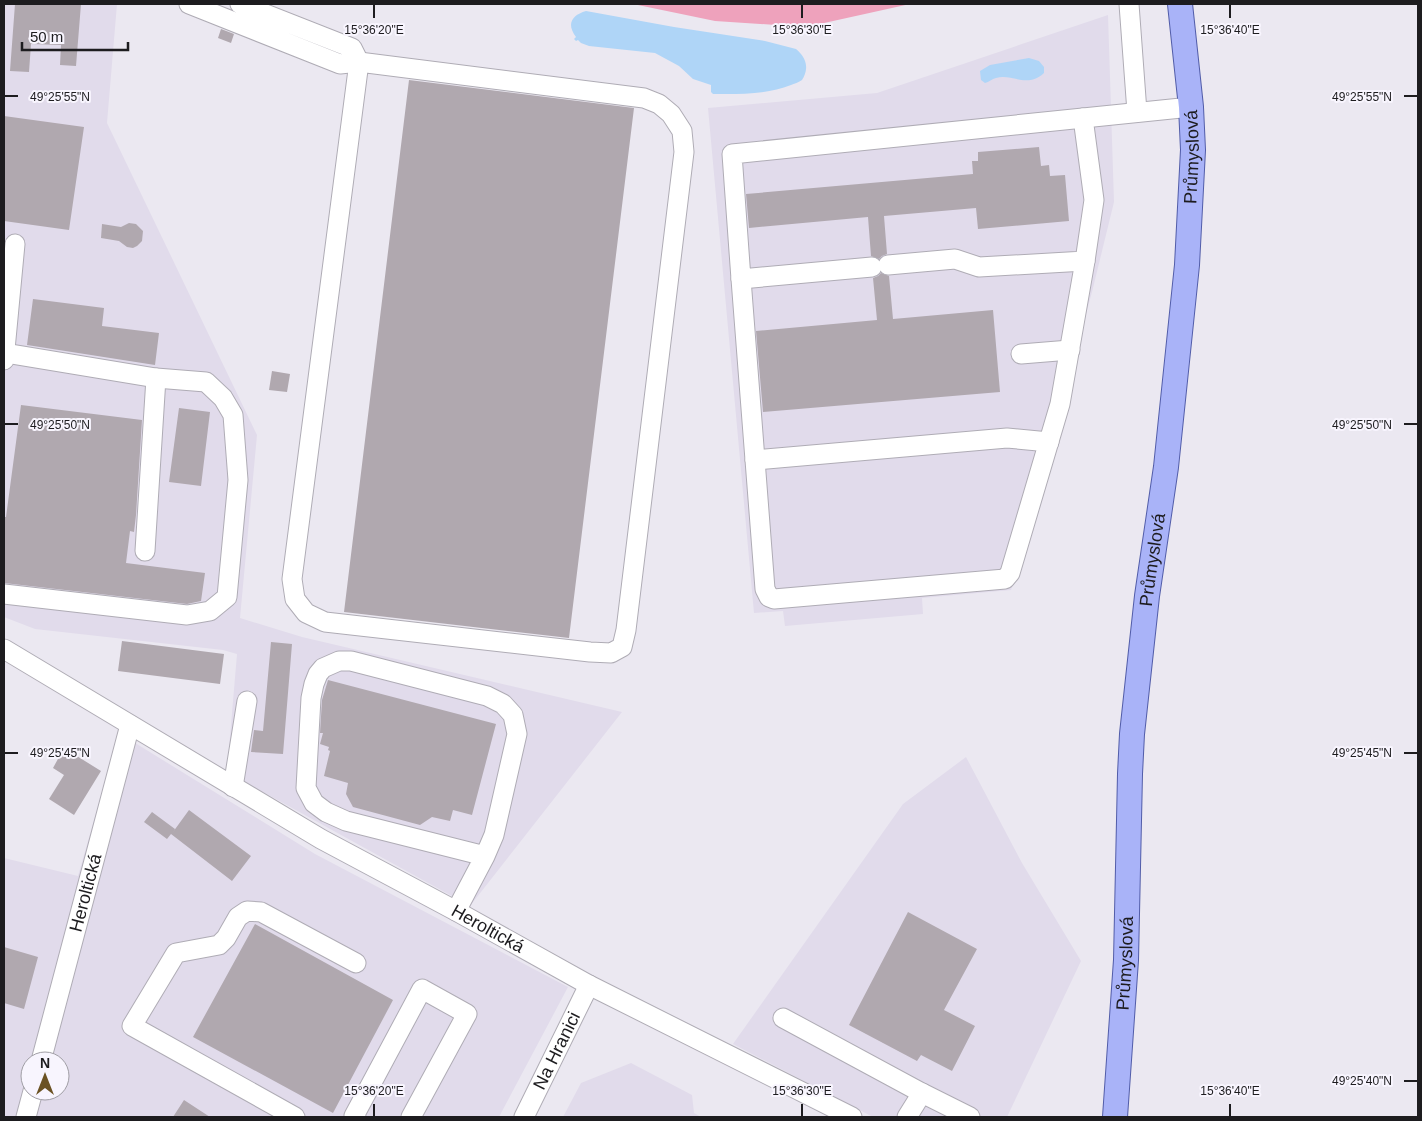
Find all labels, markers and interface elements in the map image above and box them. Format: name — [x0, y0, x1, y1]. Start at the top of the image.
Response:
scale bar — [22, 20, 129, 52]
text: 15°36'20"E — [344, 23, 404, 37]
text: 15°36'30"E — [772, 23, 832, 37]
text: 15°36'40"E — [1200, 23, 1260, 37]
text: 50 m — [30, 28, 63, 45]
text: 49°25'55"N — [30, 90, 90, 104]
text: 49°25'55"N — [1332, 90, 1392, 104]
street label: Průmyslová — [1180, 108, 1203, 204]
text: 49°25'50"N — [30, 418, 90, 432]
text: 49°25'50"N — [1332, 418, 1392, 432]
street label: Průmyslová — [1136, 511, 1169, 607]
text: 49°25'45"N — [30, 746, 90, 760]
text: 49°25'45"N — [1332, 746, 1392, 760]
street label: Heroltická — [66, 851, 106, 934]
street label: Heroltická — [448, 901, 529, 957]
street label: Průmyslová — [1113, 915, 1137, 1011]
street label: Na Hranici — [529, 1008, 584, 1093]
north arrow — [20, 1051, 70, 1101]
text: N — [40, 1055, 50, 1071]
text: 49°25'40"N — [1332, 1074, 1392, 1088]
text: 15°36'20"E — [344, 1084, 404, 1098]
text: 15°36'30"E — [772, 1084, 832, 1098]
text: 15°36'40"E — [1200, 1084, 1260, 1098]

